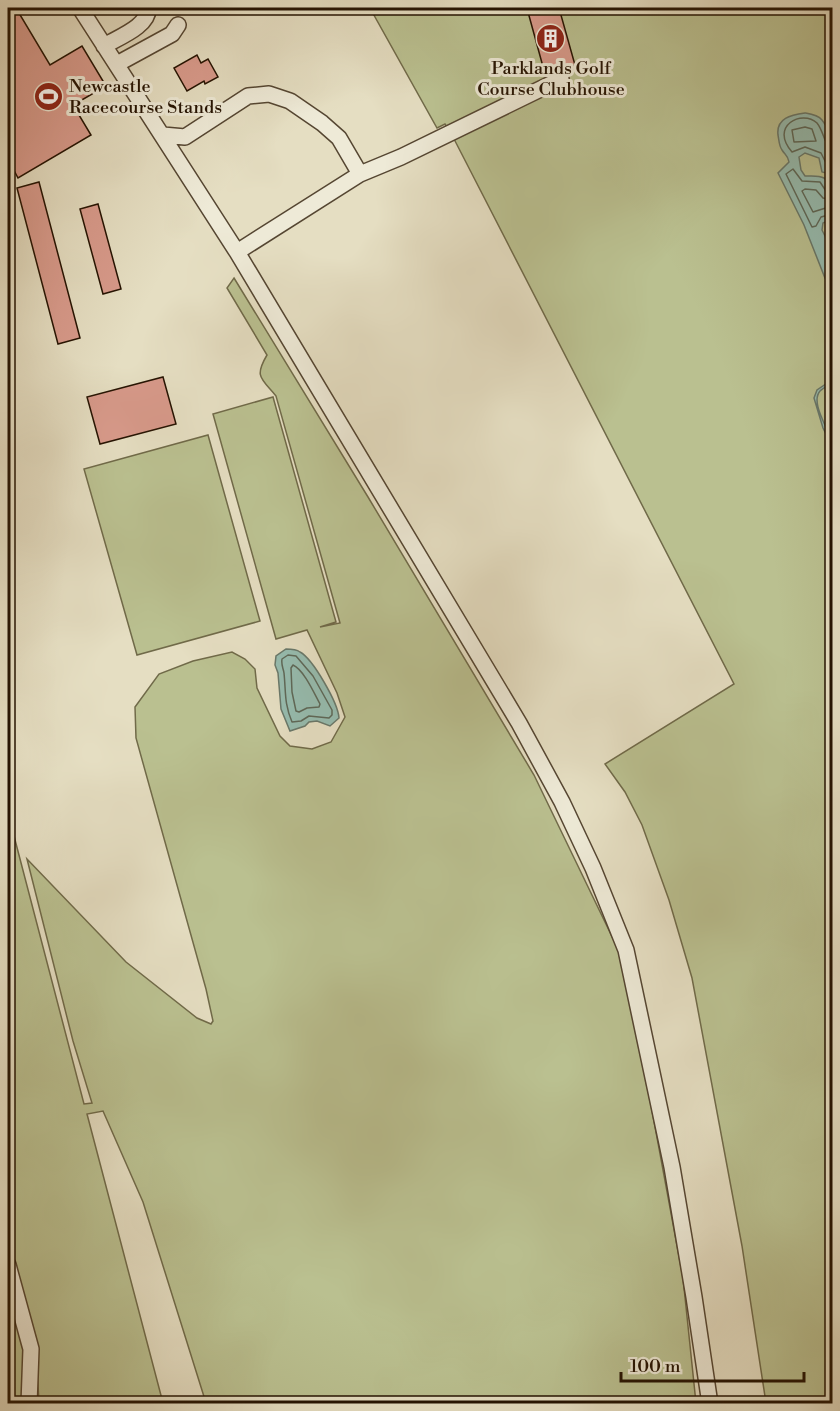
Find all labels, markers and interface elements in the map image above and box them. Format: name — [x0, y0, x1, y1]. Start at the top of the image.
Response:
building icon: Parklands Golf Course Clubhouse — [535, 23, 567, 55]
place label: Parklands Golf Course Clubhouse — [477, 57, 625, 101]
place label: Newcastle Racecourse Stands — [69, 75, 222, 119]
sports icon: Newcastle Racecourse Stands — [32, 80, 64, 112]
scale bar — [621, 1345, 804, 1383]
text: 100 m — [630, 1355, 681, 1378]

